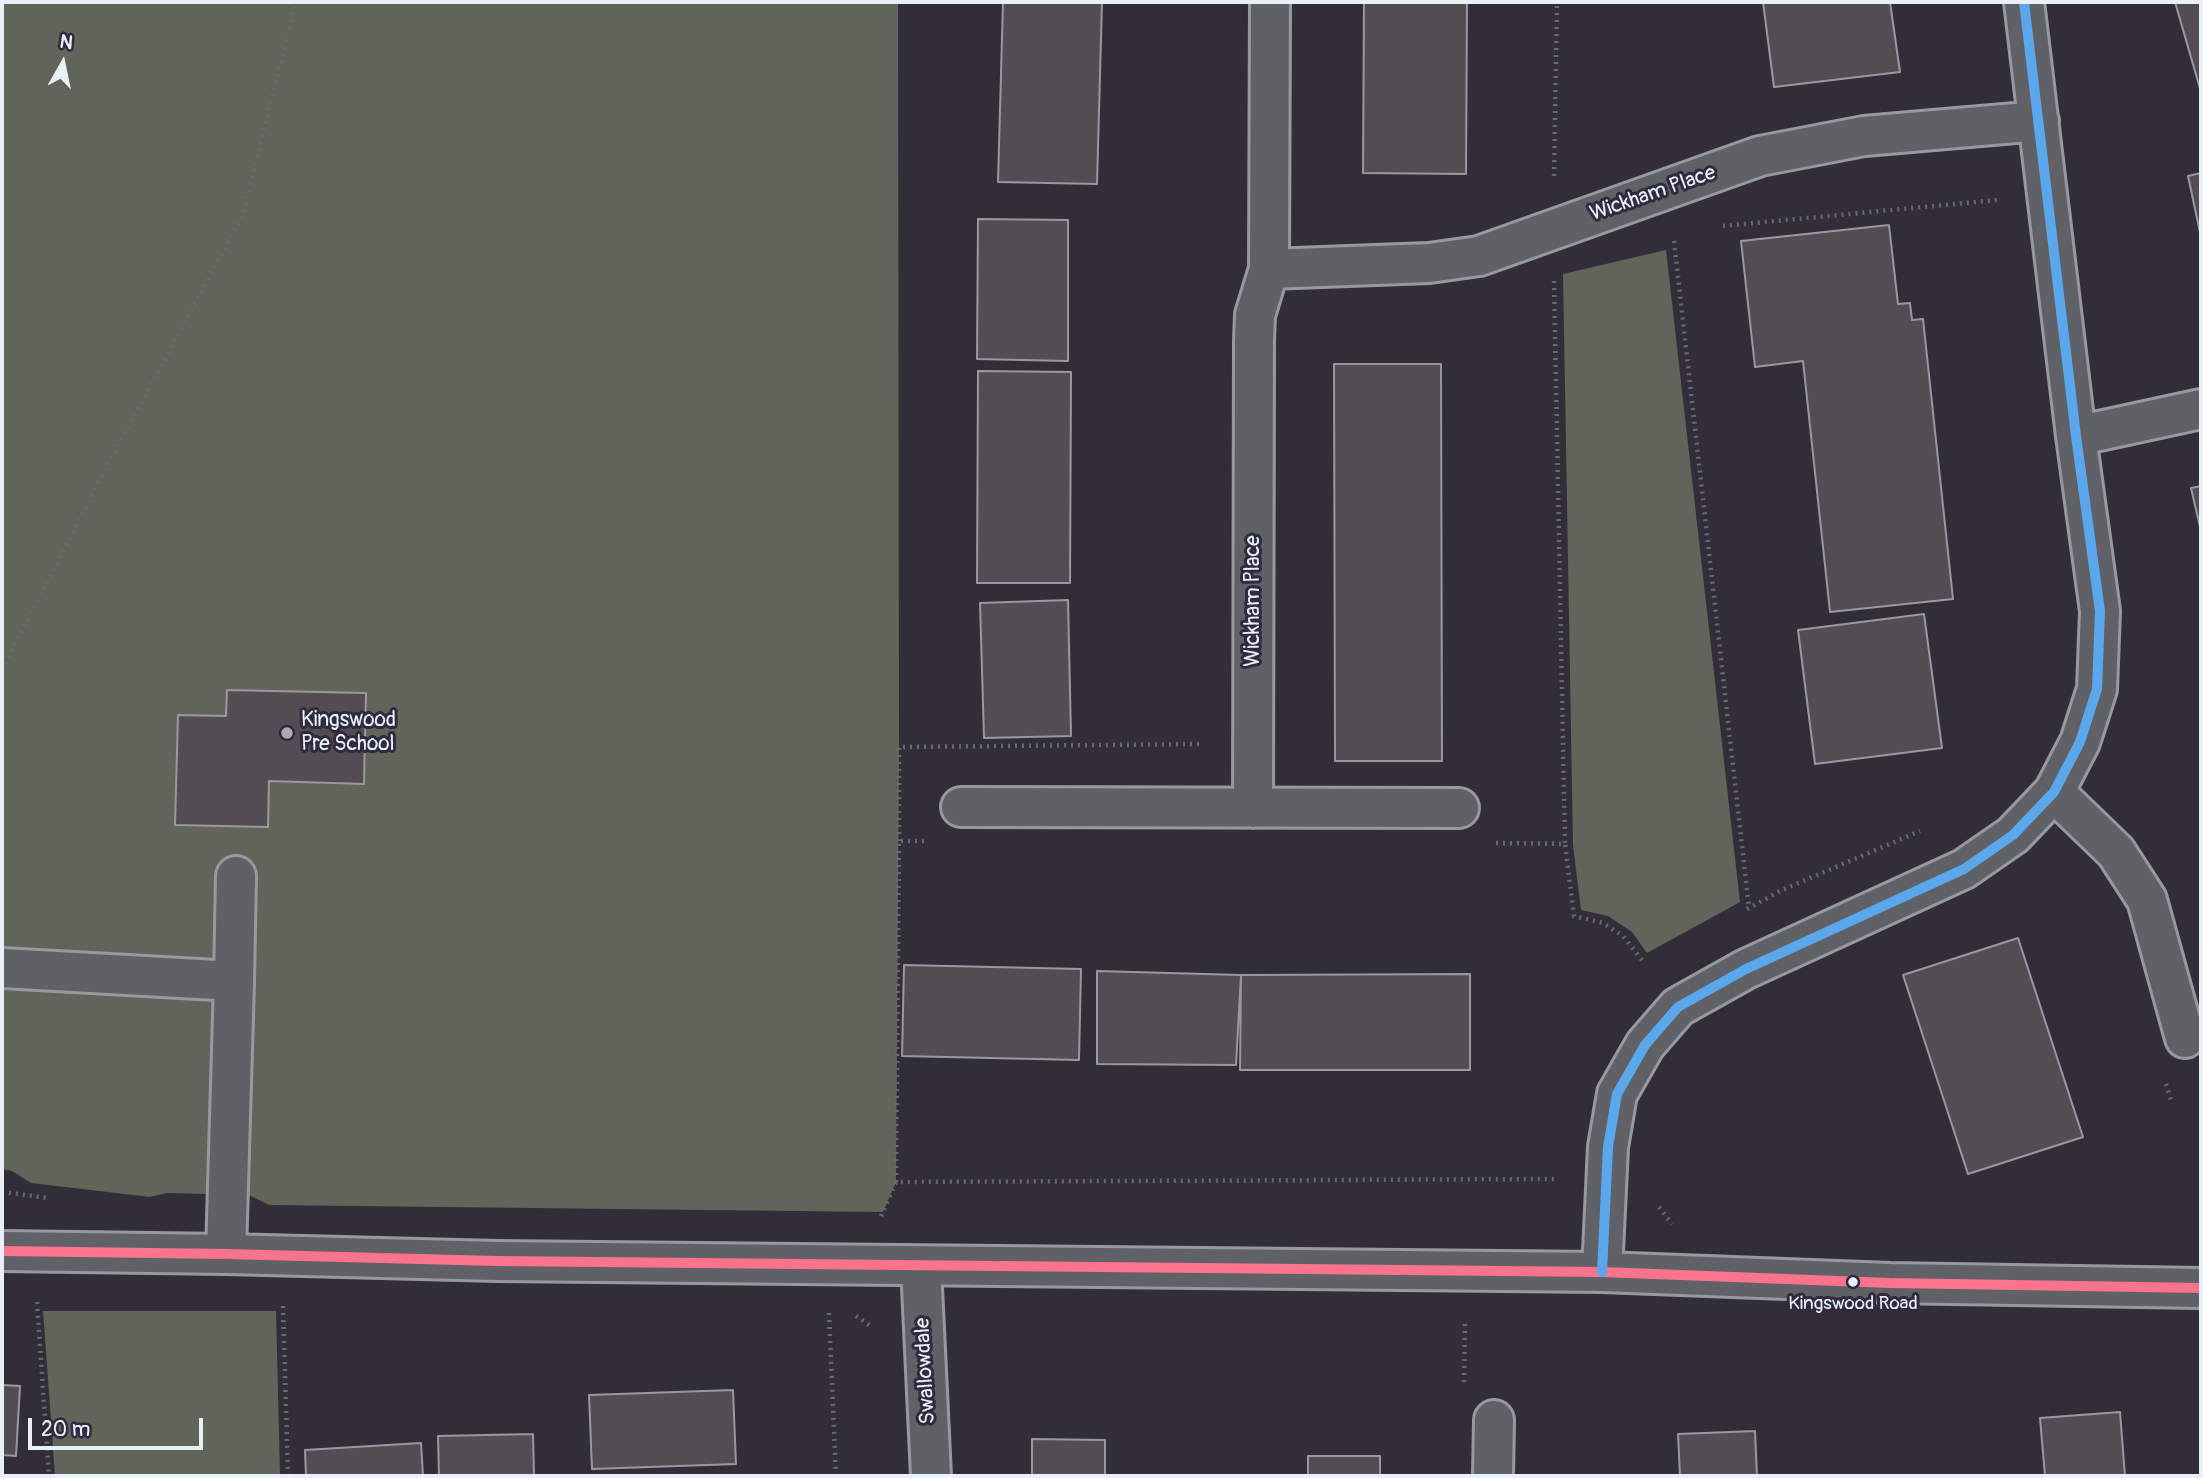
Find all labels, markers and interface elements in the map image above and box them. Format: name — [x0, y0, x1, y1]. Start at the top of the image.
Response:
north arrow — [28, 28, 98, 98]
text: N — [58, 29, 75, 55]
street label: Wickham Place — [1587, 161, 1719, 227]
street label: Wickham Place — [1241, 535, 1267, 667]
place label: Kingswood Pre School — [301, 708, 396, 758]
marker: Kingswood Pre School — [279, 725, 295, 741]
marker: Kingswood Road — [1846, 1275, 1860, 1289]
place label: Kingswood Road — [1788, 1293, 1918, 1315]
street label: Swallowdale — [911, 1317, 941, 1425]
scale bar — [32, 1404, 206, 1448]
text: 20 m — [41, 1416, 90, 1443]

